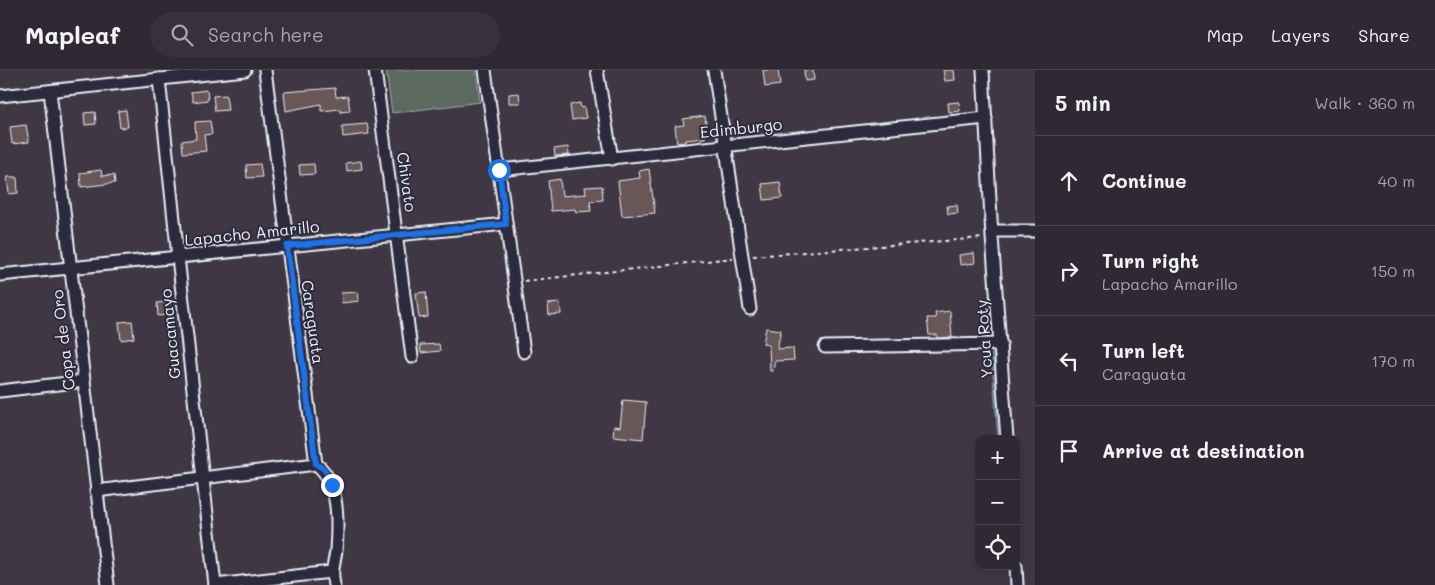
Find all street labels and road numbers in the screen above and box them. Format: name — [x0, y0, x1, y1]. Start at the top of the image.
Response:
street label: Edimburgo — [699, 113, 783, 142]
street label: Chivato — [393, 151, 422, 213]
street label: Lapacho Amarillo — [183, 215, 320, 250]
street label: Caraguata — [297, 279, 330, 365]
street label: Guacamayo — [154, 288, 185, 380]
street label: Copa de Oro — [46, 289, 79, 392]
street label: Ycua Roty — [970, 299, 997, 379]

